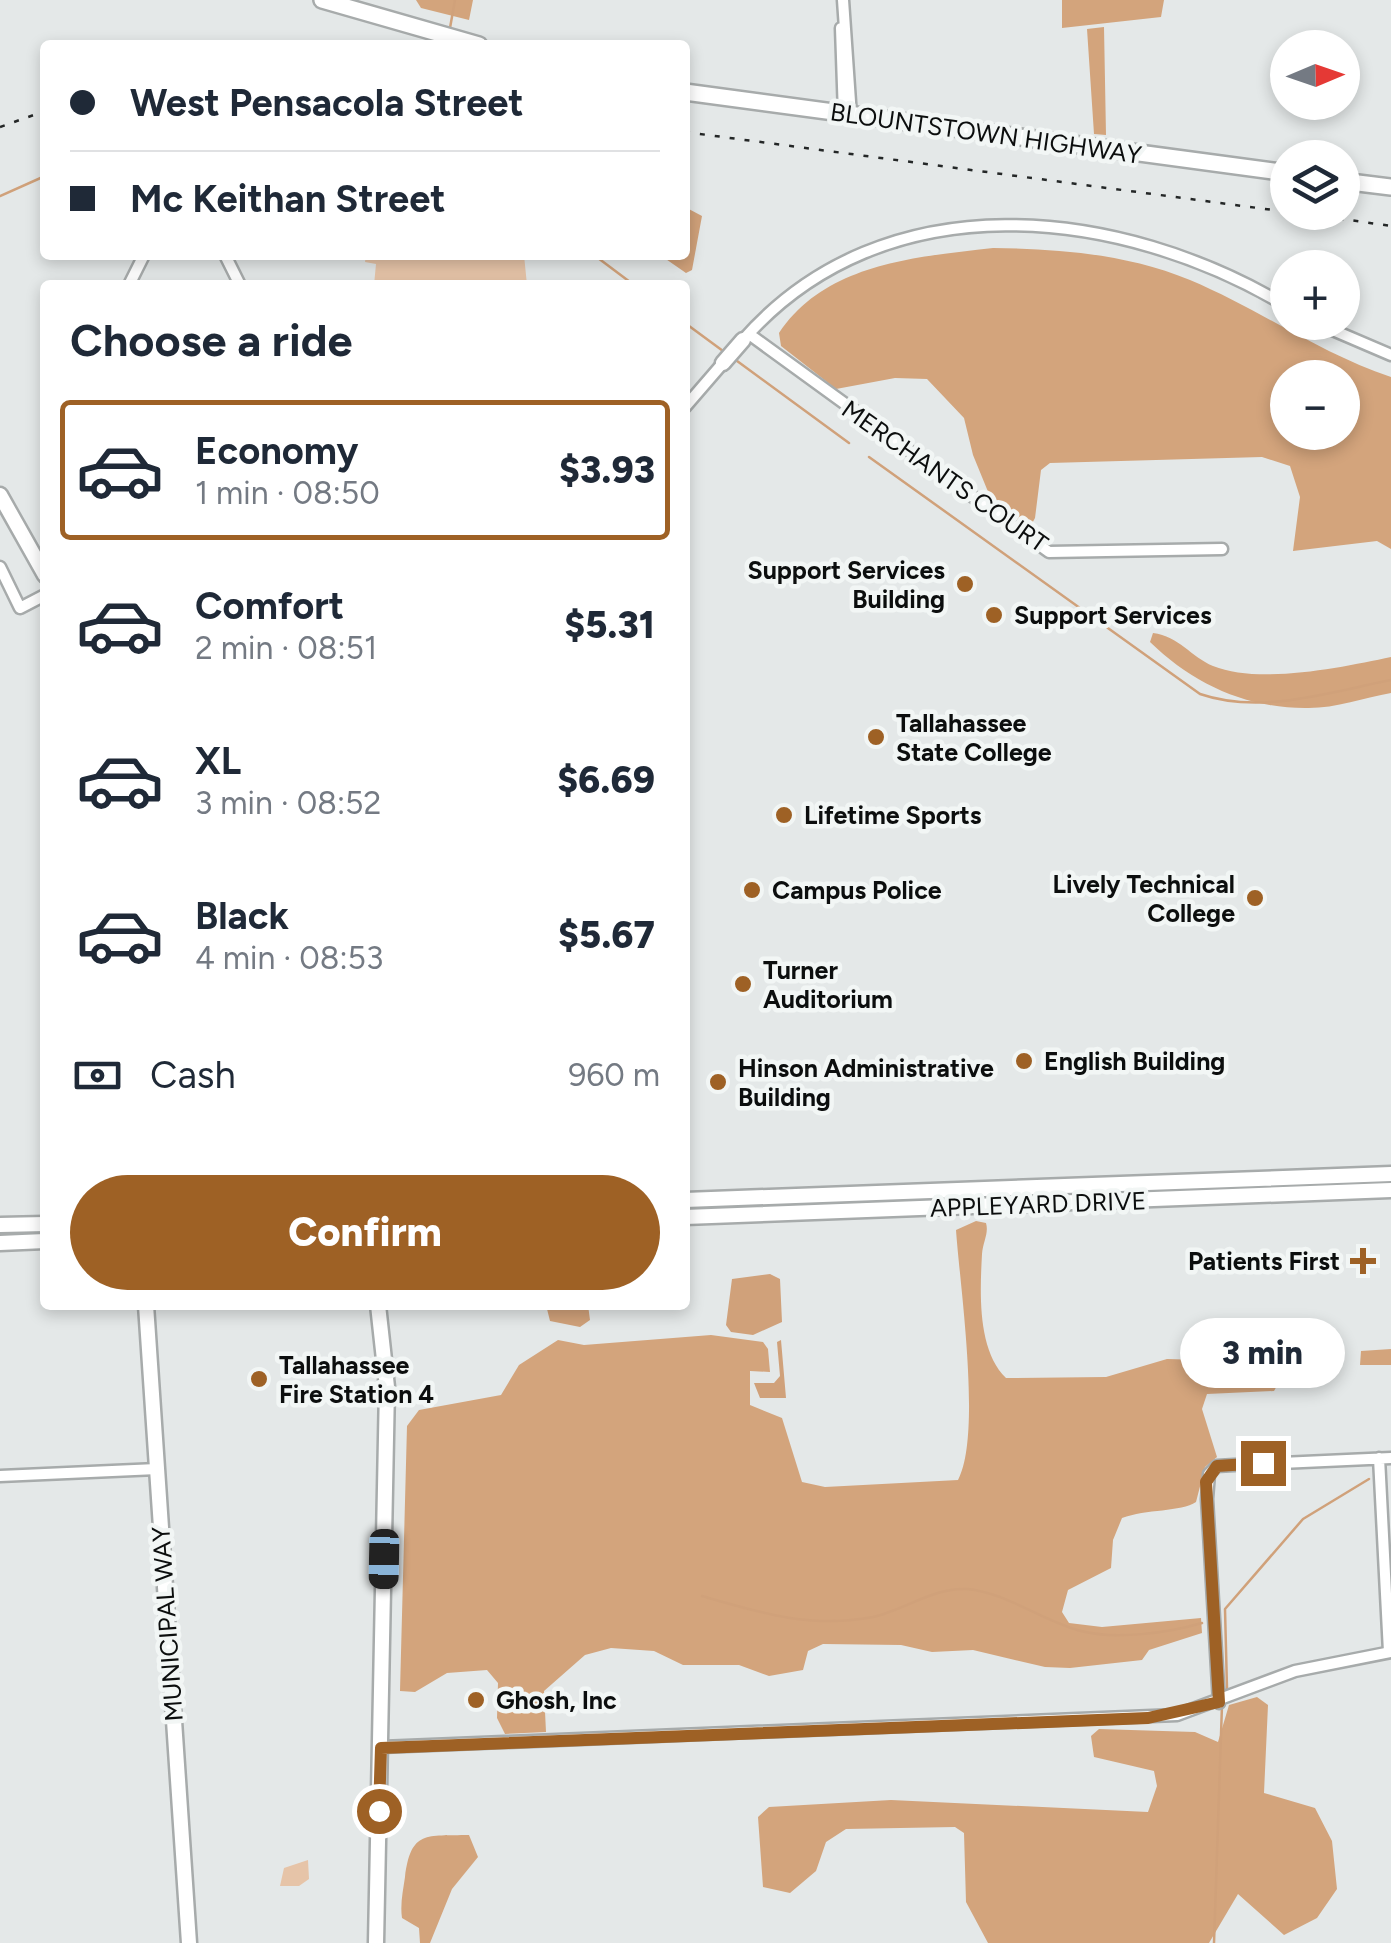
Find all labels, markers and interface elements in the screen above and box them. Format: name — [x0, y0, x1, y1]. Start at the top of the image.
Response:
north arrow — [1270, 30, 1360, 120]
map controls — [1270, 30, 1360, 450]
text: West Pensacola Street — [130, 80, 524, 126]
street label: BLOUNTSTOWN HIGHWAY — [828, 96, 1144, 170]
button: layers — [1270, 140, 1360, 230]
text: Mc Keithan Street — [130, 176, 445, 222]
button: + — [1270, 250, 1360, 340]
text: Choose a ride — [70, 313, 352, 367]
button: − — [1270, 360, 1360, 450]
street label: MERCHANTS COURT — [836, 394, 1054, 559]
icon: car — [75, 425, 165, 515]
text: Economy — [195, 428, 358, 474]
text: $3.93 — [559, 447, 655, 493]
text: 1 min · 08:50 — [195, 474, 380, 512]
place label: Support Services Building — [747, 555, 945, 614]
marker: Support Services Building — [954, 573, 976, 595]
icon: car — [75, 580, 165, 670]
text: Comfort — [195, 583, 344, 629]
place label: Support Services — [1014, 600, 1212, 630]
text: $5.31 — [564, 602, 655, 648]
marker: Support Services — [983, 604, 1005, 626]
text: 2 min · 08:51 — [195, 629, 377, 667]
place label: Tallahassee State College — [896, 708, 1052, 767]
marker: Tallahassee State College — [865, 726, 887, 748]
icon: car — [75, 735, 165, 825]
text: XL — [195, 738, 241, 784]
text: $6.69 — [557, 757, 655, 803]
text: 3 min · 08:52 — [195, 784, 381, 822]
place label: Lifetime Sports — [804, 800, 982, 830]
marker: Lifetime Sports — [773, 804, 795, 826]
place label: Lively Technical College — [1053, 869, 1235, 928]
place label: Campus Police — [772, 875, 942, 905]
marker: Campus Police — [741, 879, 763, 901]
marker: Lively Technical College — [1244, 887, 1266, 909]
icon: car — [75, 890, 165, 980]
text: Black — [195, 893, 289, 939]
text: $5.67 — [558, 912, 655, 958]
text: 4 min · 08:53 — [195, 939, 383, 977]
place label: Turner Auditorium — [763, 955, 893, 1014]
marker: Turner Auditorium — [732, 973, 754, 995]
place label: English Building — [1044, 1046, 1225, 1076]
icon: cash — [70, 1048, 125, 1103]
marker: English Building — [1013, 1050, 1035, 1072]
text: Cash — [150, 1052, 236, 1098]
place label: Hinson Administrative Building — [738, 1053, 994, 1112]
text: 960 m — [568, 1056, 660, 1094]
marker: Hinson Administrative Building — [707, 1071, 729, 1093]
button: Confirm — [70, 1175, 660, 1290]
street label: APPLEYARD DRIVE — [929, 1185, 1147, 1223]
place label: Patients First — [1188, 1246, 1340, 1276]
marker: Patients First — [1350, 1248, 1376, 1274]
callout: 3 min — [1180, 1318, 1346, 1388]
text: 3 min — [1222, 1334, 1303, 1372]
place label: Tallahassee Fire Station 4 — [279, 1350, 434, 1409]
marker: Tallahassee Fire Station 4 — [248, 1368, 270, 1390]
route end — [1241, 1441, 1286, 1486]
street label: MUNICIPAL WAY — [145, 1526, 189, 1722]
car — [368, 1529, 400, 1589]
place label: Ghosh, Inc — [496, 1685, 617, 1715]
marker: Ghosh, Inc — [465, 1689, 487, 1711]
route start — [357, 1789, 402, 1834]

